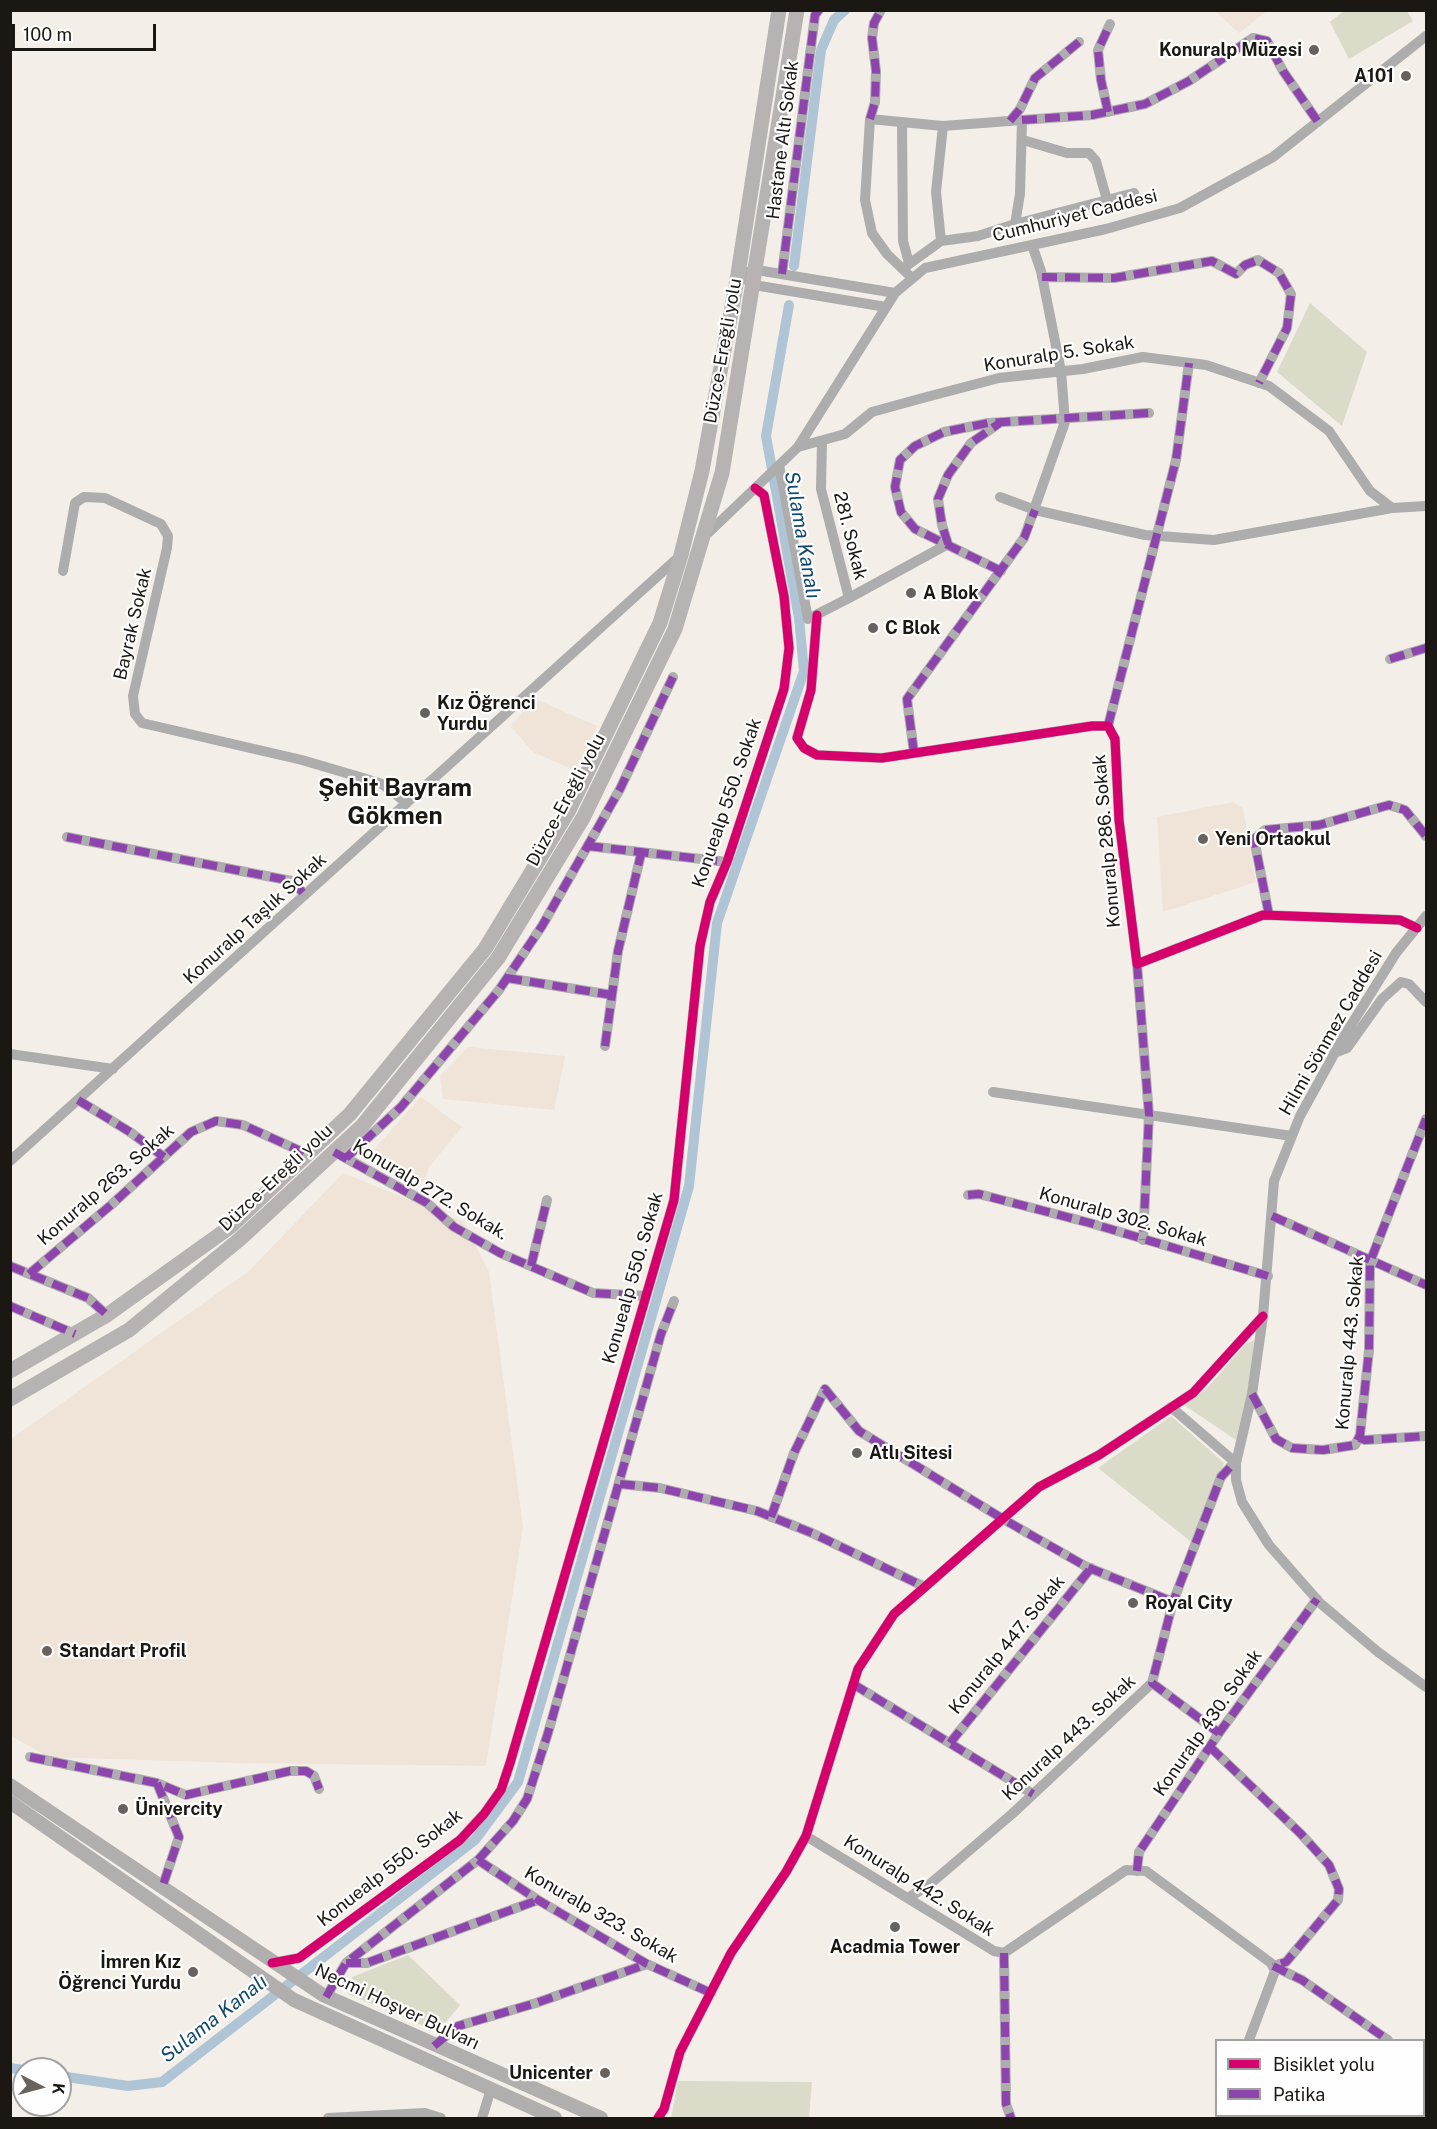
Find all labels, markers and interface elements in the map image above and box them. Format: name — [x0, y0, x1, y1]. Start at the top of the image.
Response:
scale bar — [15, 12, 159, 50]
text: 100 m — [23, 24, 72, 45]
place label: Konuralp Müzesi — [1159, 39, 1302, 61]
marker: Konuralp Müzesi — [1307, 43, 1321, 57]
street label: Hastane Altı Sokak — [763, 59, 803, 221]
place label: A101 — [1354, 65, 1394, 87]
marker: A101 — [1399, 69, 1413, 83]
street label: Cumhuriyet Caddesi — [990, 185, 1160, 247]
street label: Düzce-Ereğli yolu — [700, 277, 746, 425]
street label: Konuralp 5. Sokak — [982, 331, 1136, 377]
water label: Sulama Kanalı — [779, 469, 825, 601]
street label: 281. Sokak — [829, 490, 871, 582]
street label: Bayrak Sokak — [110, 566, 156, 682]
place label: A Blok — [923, 582, 979, 604]
marker: A Blok — [904, 586, 918, 600]
place label: C Blok — [885, 617, 940, 639]
marker: C Blok — [866, 621, 880, 635]
place label: Kız Öğrenci Yurdu — [437, 692, 536, 734]
marker: Kız Öğrenci Yurdu — [418, 706, 432, 720]
street label: Konuealp 550. Sokak — [688, 715, 766, 891]
street label: Düzce-Ereğli yolu — [522, 730, 610, 870]
street label: Konuralp 286. Sokak — [1089, 753, 1125, 929]
district label: Şehit Bayram Gökmen — [318, 775, 472, 831]
place label: Yeni Ortaokul — [1215, 828, 1331, 850]
marker: Yeni Ortaokul — [1196, 832, 1210, 846]
street label: Konuralp Taşlık Sokak — [179, 849, 331, 989]
street label: Hilmi Sönmez Caddesi — [1275, 947, 1387, 1119]
street label: Konuralp 263. Sokak — [33, 1120, 179, 1250]
street label: Düzce-Ereğli yolu — [215, 1120, 337, 1236]
street label: Konuralp 272. Sokak. — [349, 1135, 511, 1245]
street label: Konuralp 302. Sokak — [1037, 1183, 1209, 1251]
street label: Konuealp 550. Sokak — [598, 1190, 668, 1366]
street label: Konuralp 443. Sokak — [1332, 1255, 1368, 1431]
place label: Atlı Sitesi — [869, 1442, 952, 1464]
marker: Atlı Sitesi — [850, 1446, 864, 1460]
street label: Konuralp 447. Sokak — [945, 1571, 1069, 1719]
place label: Royal City — [1145, 1592, 1233, 1614]
marker: Royal City — [1126, 1596, 1140, 1610]
place label: Standart Profil — [59, 1640, 187, 1662]
marker: Standart Profil — [40, 1644, 54, 1658]
street label: Konuralp 430. Sokak — [1149, 1645, 1267, 1801]
street label: Konuralp 443. Sokak — [998, 1671, 1140, 1805]
place label: Ünivercity — [135, 1798, 223, 1820]
marker: Ünivercity — [116, 1802, 130, 1816]
street label: Konuealp 550. Sokak — [313, 1805, 467, 1931]
street label: Konuralp 442. Sokak — [840, 1831, 998, 1941]
street label: Konuralp 323. Sokak — [520, 1862, 682, 1968]
marker: Acadmia Tower — [888, 1920, 902, 1934]
place label: Acadmia Tower — [830, 1936, 960, 1958]
place label: İmren Kız Öğrenci Yurdu — [58, 1951, 181, 1994]
street label: Necmi Hoşver Bulvarı — [311, 1959, 483, 2055]
marker: İmren Kız Öğrenci Yurdu — [186, 1965, 200, 1979]
water label: Sulama Kanalı — [156, 1970, 272, 2068]
legend — [1215, 2039, 1425, 2117]
text: Bisiklet yolu — [1273, 2054, 1375, 2075]
north arrow — [12, 2057, 72, 2117]
place label: Unicenter — [509, 2062, 593, 2084]
marker: Unicenter — [598, 2066, 612, 2080]
text: K — [48, 2082, 68, 2095]
text: Patika — [1273, 2084, 1325, 2105]

